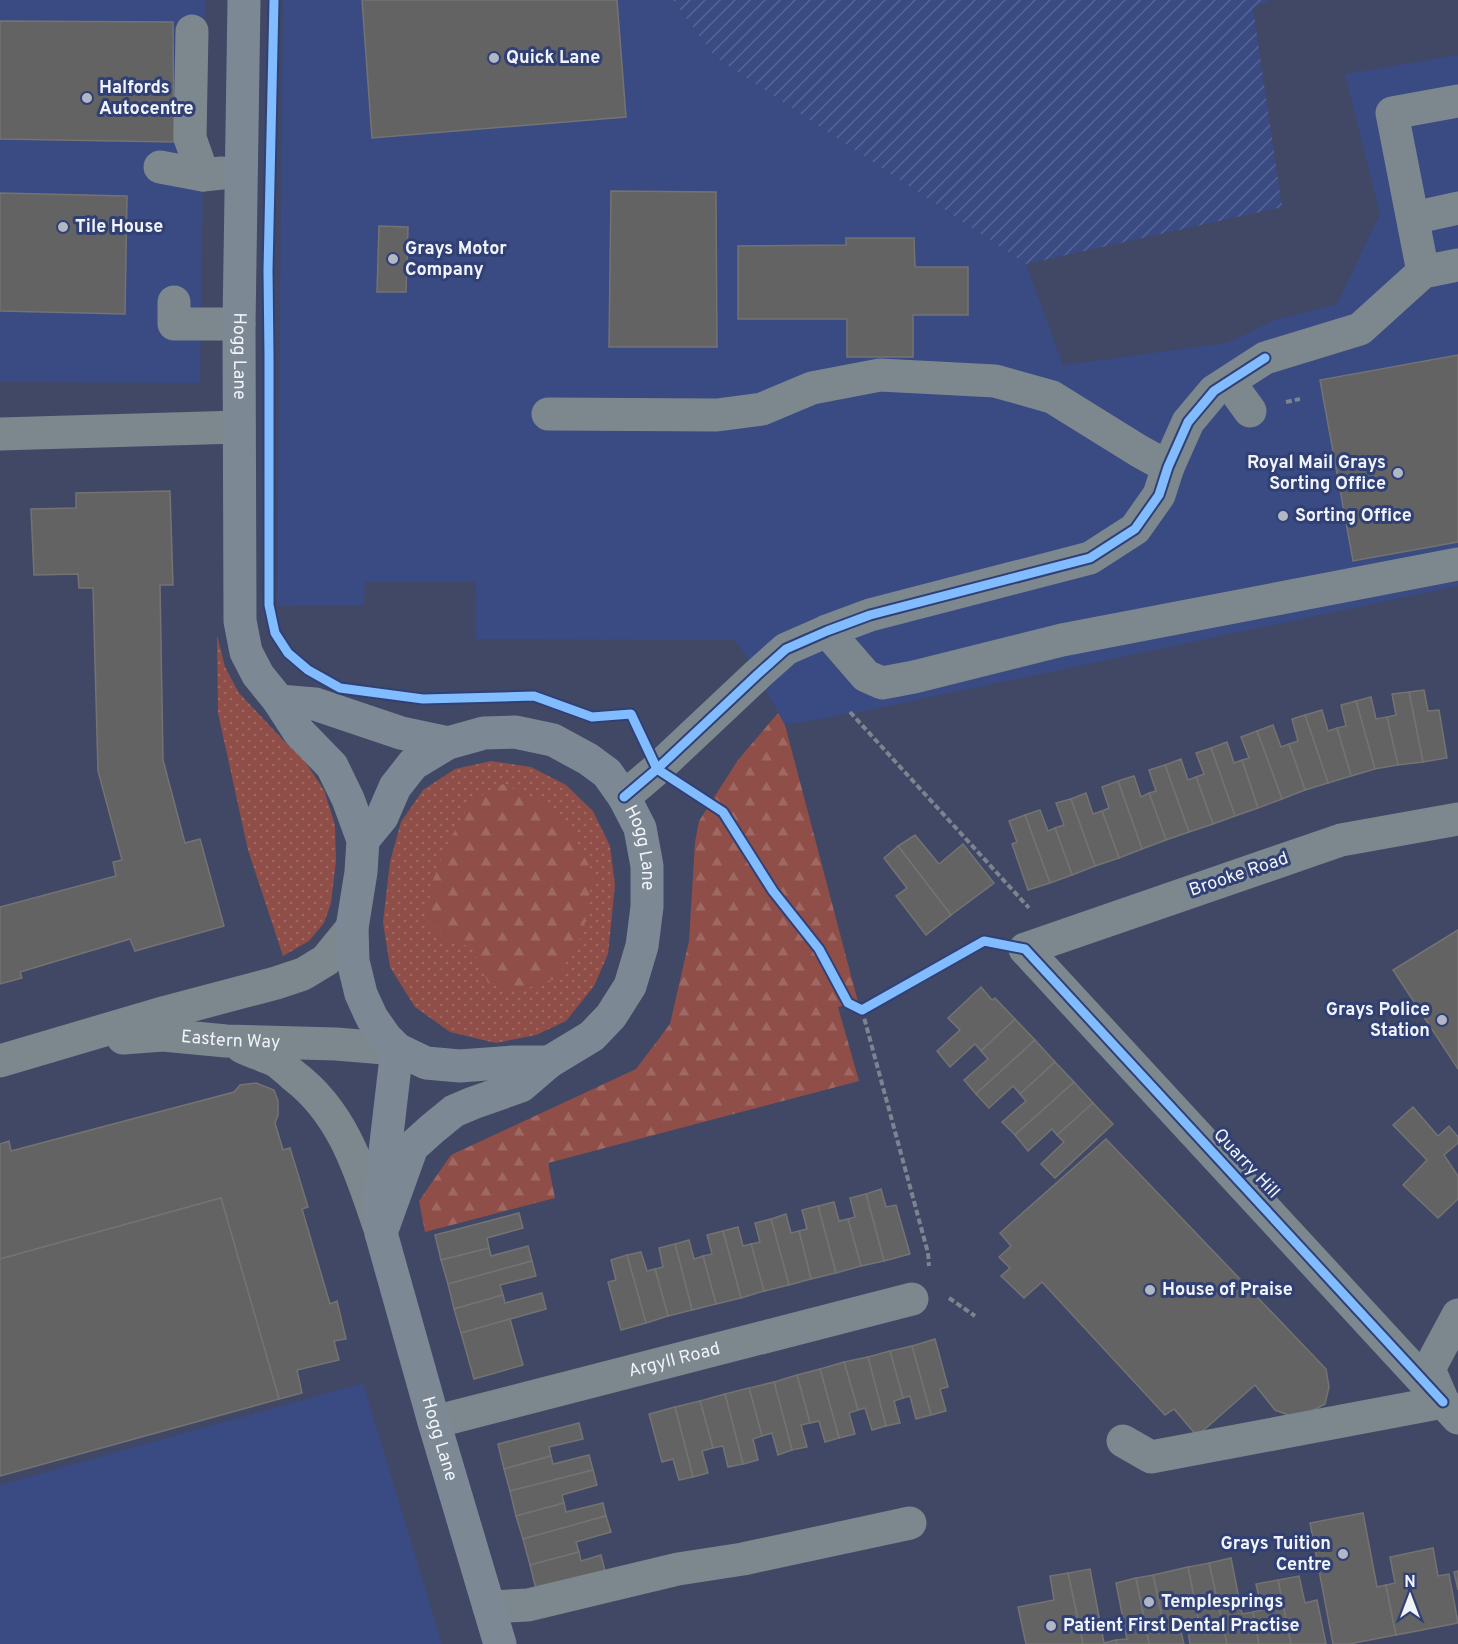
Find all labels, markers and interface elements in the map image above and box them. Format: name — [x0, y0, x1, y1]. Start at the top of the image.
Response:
place label: Quick Lane — [506, 47, 600, 70]
marker: Quick Lane — [487, 51, 501, 65]
place label: Halfords Autocentre — [99, 77, 193, 121]
marker: Halfords Autocentre — [80, 91, 94, 105]
place label: Tile House — [75, 216, 163, 239]
marker: Tile House — [56, 220, 70, 234]
place label: Grays Motor Company — [405, 238, 507, 282]
marker: Grays Motor Company — [386, 252, 400, 266]
street label: Hogg Lane — [227, 312, 251, 400]
place label: Royal Mail Grays Sorting Office — [1247, 452, 1386, 496]
marker: Royal Mail Grays Sorting Office — [1391, 466, 1405, 480]
place label: Sorting Office — [1295, 505, 1412, 528]
marker: Sorting Office — [1276, 509, 1290, 523]
street label: Hogg Lane — [619, 801, 659, 891]
street label: Brooke Road — [1186, 847, 1292, 903]
place label: Grays Police Station — [1326, 999, 1430, 1043]
marker: Grays Police Station — [1435, 1013, 1449, 1027]
street label: Eastern Way — [180, 1025, 281, 1054]
street label: Quarry Hill — [1208, 1124, 1284, 1204]
place label: House of Praise — [1162, 1279, 1293, 1302]
marker: House of Praise — [1143, 1283, 1157, 1297]
street label: Argyll Road — [626, 1337, 723, 1383]
street label: Hogg Lane — [416, 1394, 462, 1484]
place label: Grays Tuition Centre — [1220, 1533, 1331, 1577]
marker: Grays Tuition Centre — [1336, 1547, 1350, 1561]
north arrow — [1380, 1566, 1440, 1626]
text: N — [1404, 1573, 1416, 1593]
place label: Templesprings — [1161, 1591, 1283, 1614]
marker: Templesprings — [1142, 1595, 1156, 1609]
place label: Patient First Dental Practise — [1063, 1615, 1299, 1638]
marker: Patient First Dental Practise — [1044, 1619, 1058, 1633]

